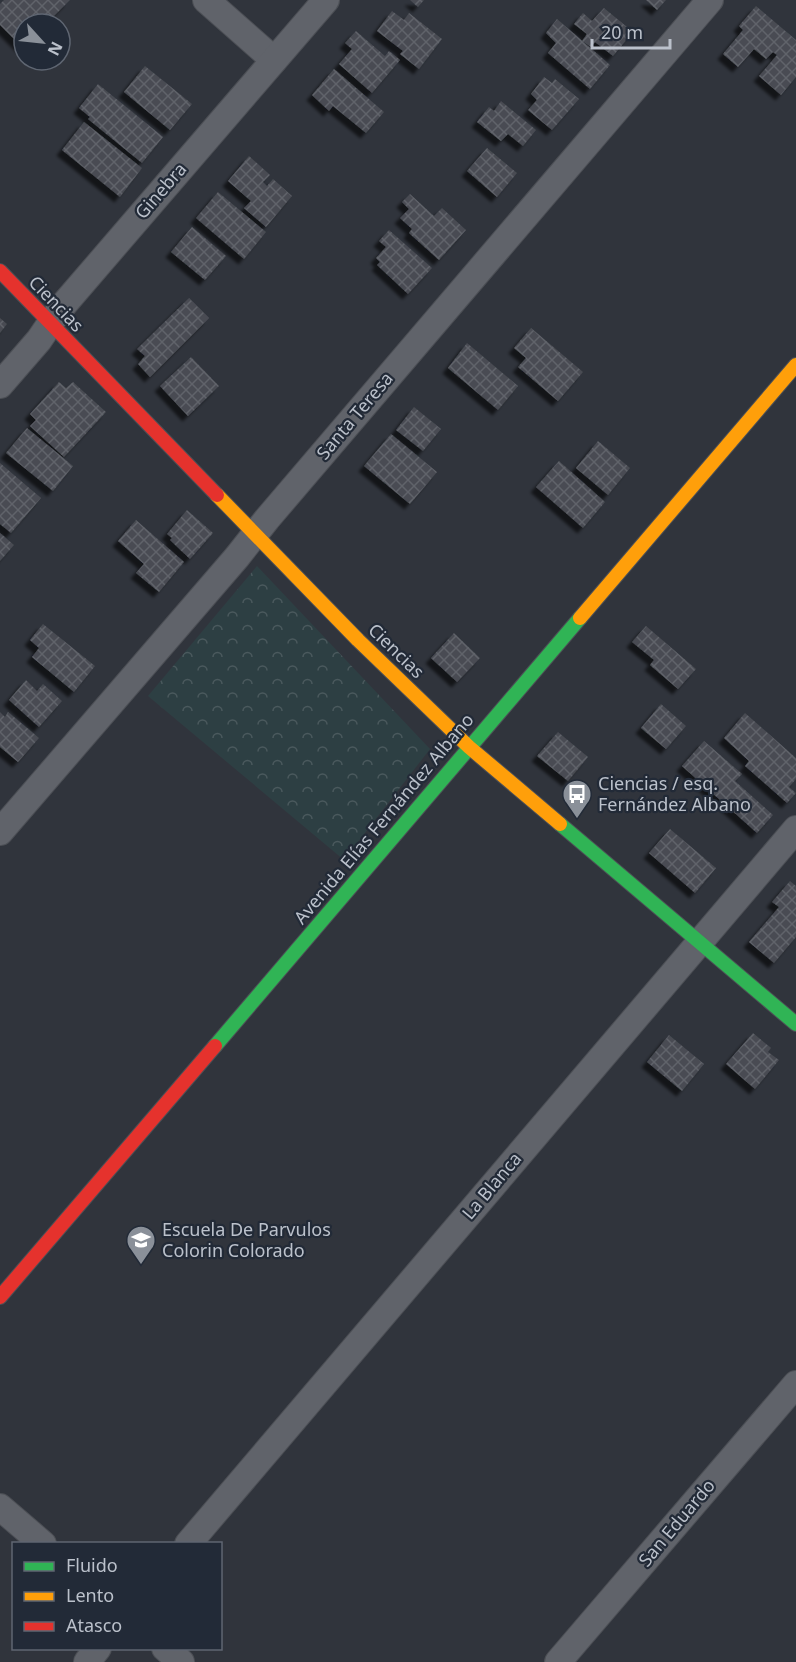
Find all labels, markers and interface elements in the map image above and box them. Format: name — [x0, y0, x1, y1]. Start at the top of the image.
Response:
north arrow — [12, 12, 72, 72]
scale bar — [592, 12, 670, 50]
text: 20 m — [601, 20, 643, 44]
text: N — [43, 38, 68, 60]
street label: Ginebra — [129, 157, 191, 224]
street label: Ciencias — [24, 270, 89, 337]
street label: Santa Teresa — [311, 367, 398, 464]
street label: Ciencias — [363, 618, 430, 683]
street label: Avenida Elías Fernández Albano — [288, 708, 479, 929]
place label: Ciencias / esq. Fernández Albano — [598, 771, 751, 816]
bus stop icon: Ciencias / esq. Fernández Albano — [561, 778, 593, 820]
street label: La Blanca — [456, 1147, 526, 1224]
place label: Escuela De Parvulos Colorin Colorado — [162, 1217, 331, 1262]
school or university icon: Escuela De Parvulos Colorin Colorado — [125, 1224, 157, 1266]
street label: San Eduardo — [633, 1474, 720, 1571]
legend — [12, 1542, 222, 1650]
text: Fluido — [66, 1553, 118, 1577]
text: Lento — [66, 1583, 114, 1607]
text: Atasco — [66, 1613, 122, 1637]

